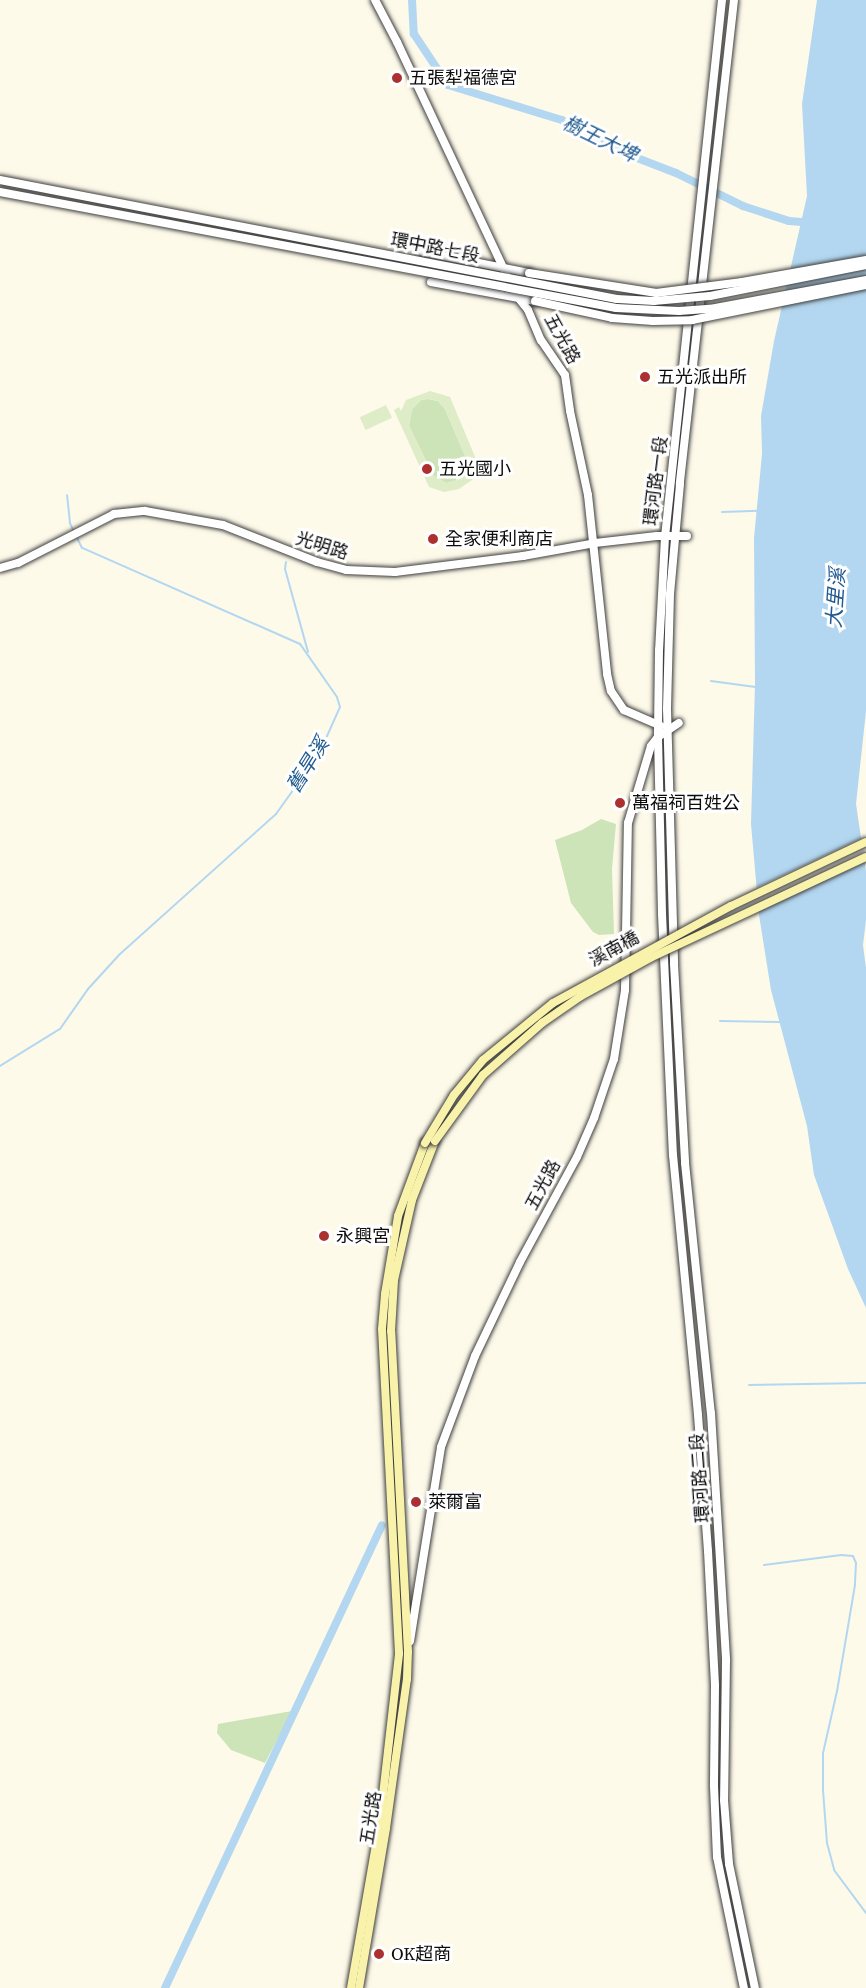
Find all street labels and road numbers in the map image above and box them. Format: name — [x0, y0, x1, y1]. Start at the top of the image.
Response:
street label: 環中路七段 — [389, 229, 481, 267]
street label: 五光路 — [539, 310, 585, 368]
street label: 環河路一段 — [640, 435, 672, 527]
street label: 光明路 — [293, 528, 351, 564]
street label: 溪南橋 — [585, 927, 643, 971]
street label: 五光路 — [521, 1156, 565, 1214]
street label: 環河路二段 — [686, 1432, 714, 1524]
street label: 五光路 — [356, 1790, 386, 1846]

